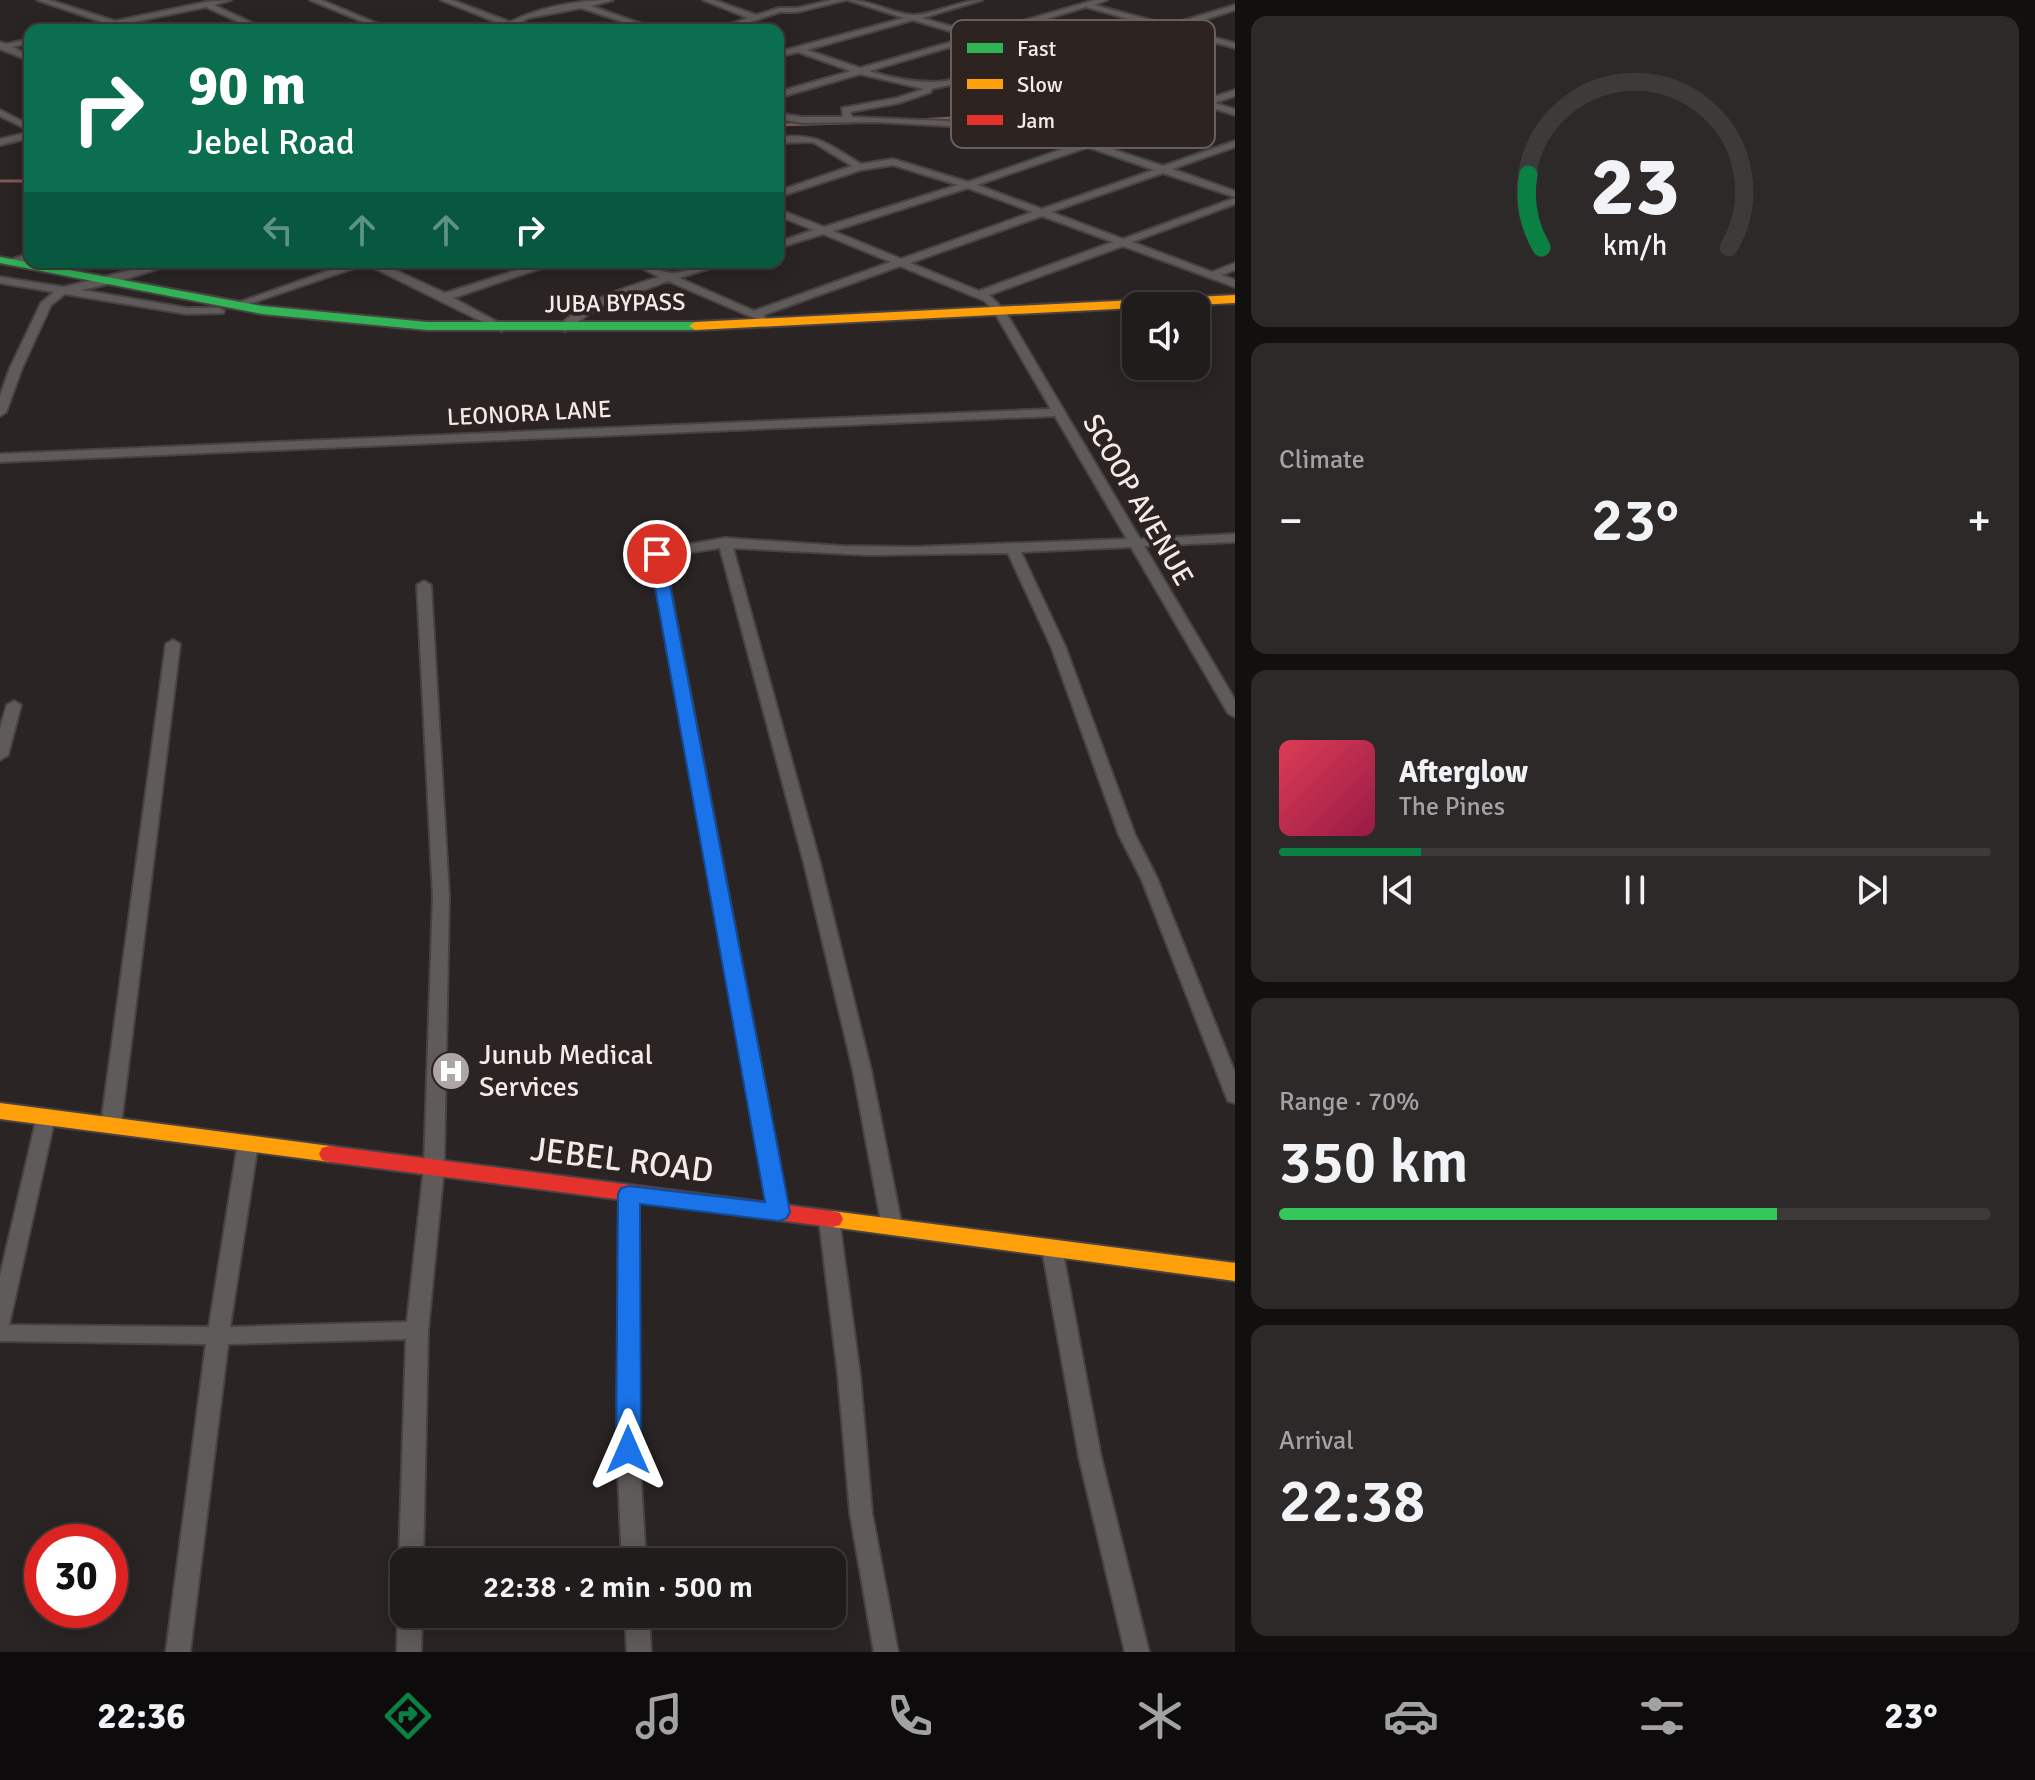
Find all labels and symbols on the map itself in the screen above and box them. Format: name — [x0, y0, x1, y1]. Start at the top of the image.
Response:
legend — [951, 20, 1215, 148]
text: Fast — [1017, 35, 1057, 62]
text: Slow — [1017, 71, 1063, 98]
text: Jam — [1017, 107, 1055, 134]
street label: JUBA BYPASS — [544, 287, 686, 319]
street label: LEONORA LANE — [446, 394, 612, 432]
street label: SCOOP AVENUE — [1075, 408, 1201, 592]
pin — [623, 520, 691, 588]
place label: Junub Medical Services — [479, 1038, 653, 1104]
hospital icon: Junub Medical Services — [430, 1050, 472, 1092]
street label: JEBEL ROAD — [528, 1128, 716, 1192]
position arrow — [586, 1408, 670, 1492]
speed limit sign: 30 — [24, 1524, 128, 1628]

